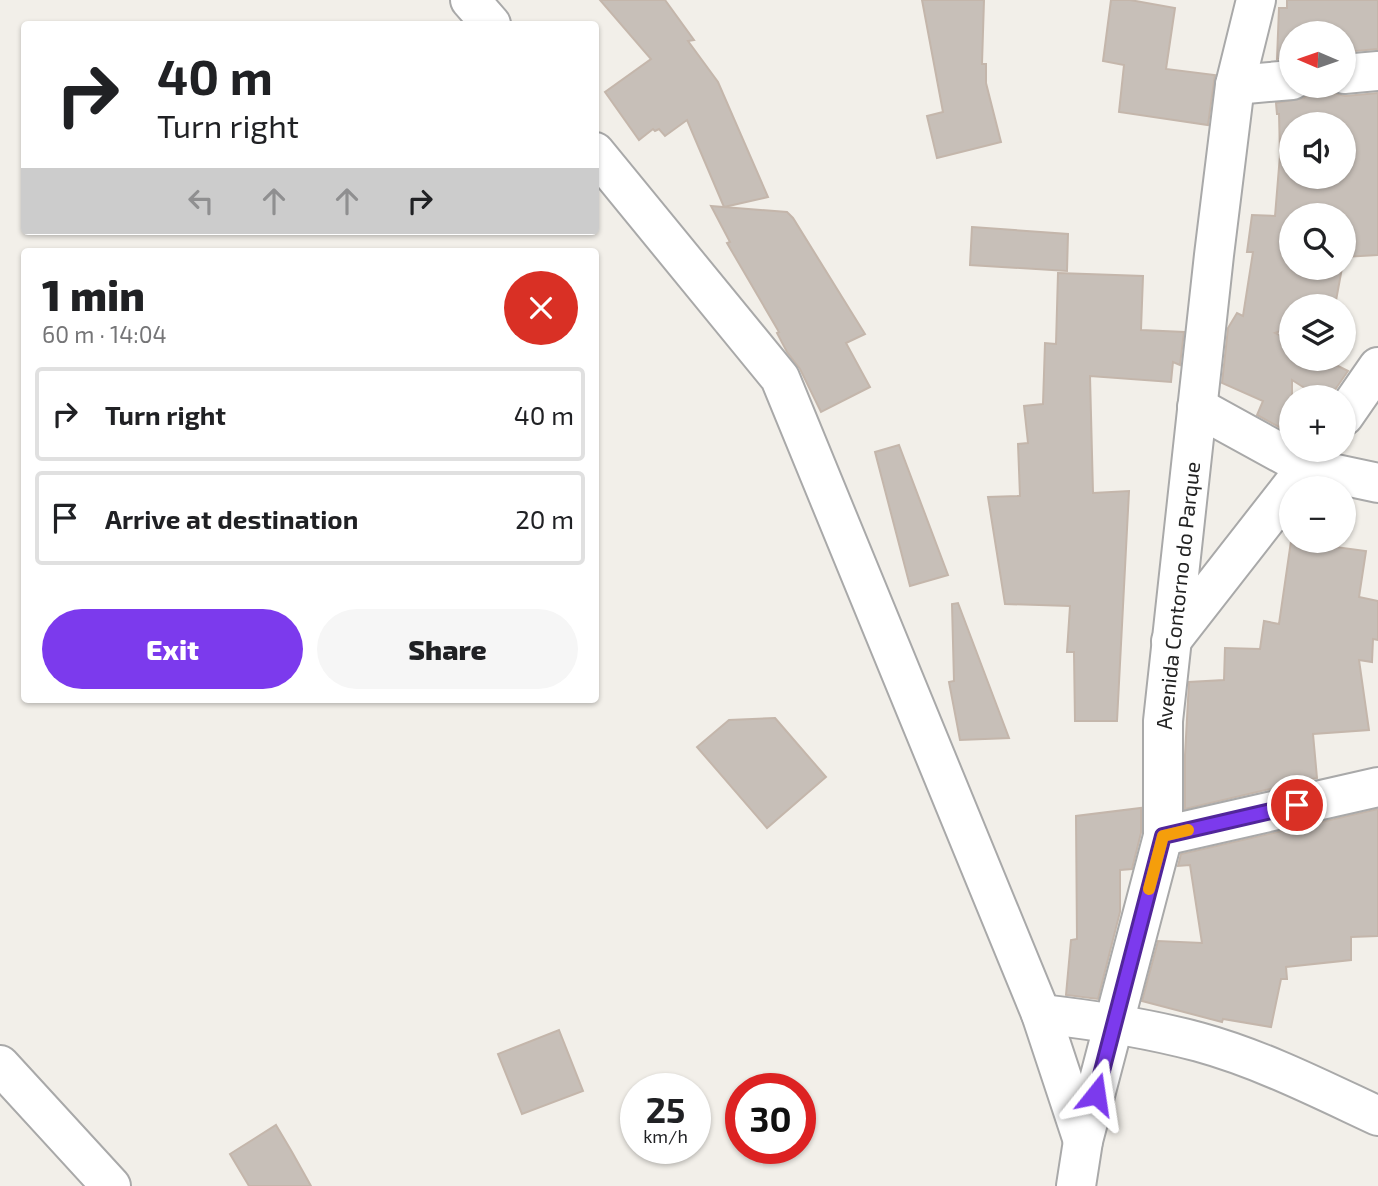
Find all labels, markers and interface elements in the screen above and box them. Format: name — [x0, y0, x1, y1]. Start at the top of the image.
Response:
north arrow — [1279, 21, 1356, 98]
map controls — [1279, 21, 1356, 553]
text: 40 m — [157, 46, 273, 105]
icon: right — [42, 49, 133, 140]
text: Turn right — [157, 106, 299, 144]
button: sound — [1279, 112, 1356, 189]
icon: left — [182, 182, 220, 220]
icon: ahead — [255, 182, 293, 220]
icon: ahead — [328, 182, 366, 220]
icon: right — [401, 182, 439, 220]
button: search — [1279, 203, 1356, 280]
text: 1 min — [42, 269, 145, 319]
button: close — [504, 271, 578, 345]
button: layers — [1279, 294, 1356, 371]
text: 60 m · 14:04 — [42, 320, 167, 348]
button: + — [1279, 385, 1356, 462]
icon: right — [46, 395, 84, 433]
text: Turn right — [105, 399, 226, 430]
text: 40 m — [514, 399, 574, 430]
street label: Avenida Contorno do Parque — [1151, 460, 1204, 730]
button: − — [1279, 476, 1356, 553]
icon: arrive — [46, 499, 84, 537]
text: Arrive at destination — [105, 503, 358, 534]
text: 20 m — [515, 503, 574, 534]
button: Exit — [42, 609, 303, 689]
button: Share — [317, 609, 578, 689]
pin — [1267, 775, 1327, 835]
icon: arrive — [1278, 786, 1316, 824]
position arrow — [1059, 1057, 1133, 1131]
speed limit sign: 30 — [725, 1073, 816, 1164]
text: 25 — [646, 1088, 685, 1130]
text: km/h — [643, 1125, 688, 1147]

